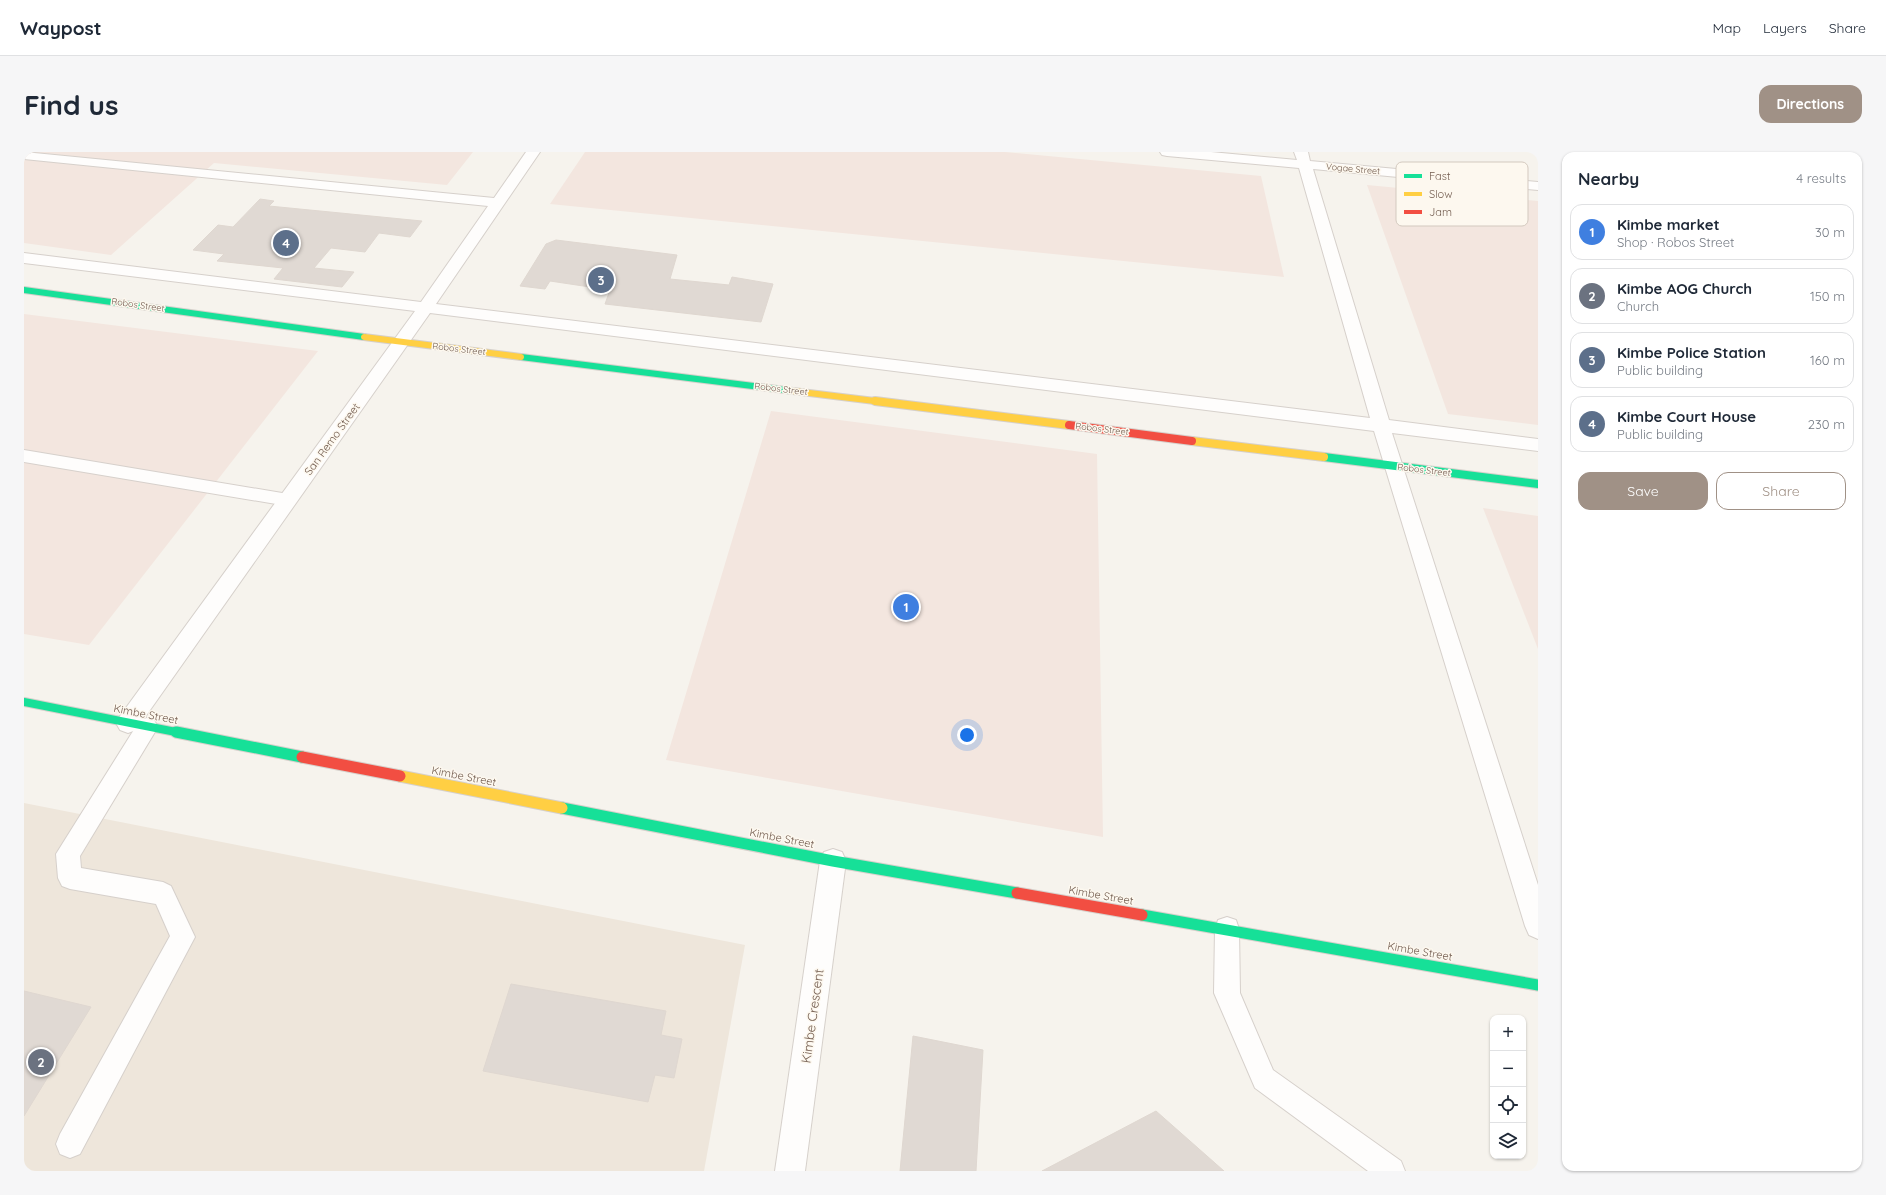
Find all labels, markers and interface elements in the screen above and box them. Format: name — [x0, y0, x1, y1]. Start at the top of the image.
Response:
text: Waypost — [20, 16, 102, 40]
text: Map — [1712, 19, 1741, 37]
text: Layers — [1763, 19, 1807, 37]
text: Share — [1829, 19, 1866, 37]
button: Directions — [1759, 85, 1862, 123]
text: Find us — [24, 87, 118, 122]
street label: Vogae Street — [1325, 161, 1381, 176]
legend — [1396, 162, 1528, 226]
text: Nearby — [1578, 168, 1639, 189]
text: Fast — [1429, 169, 1451, 183]
text: 4 results — [1796, 170, 1846, 186]
text: Slow — [1429, 187, 1453, 201]
text: Jam — [1429, 205, 1452, 219]
text: Kimbe market — [1617, 215, 1720, 234]
text: 1 — [1589, 224, 1595, 240]
text: 30 m — [1815, 224, 1845, 240]
pin: 4 — [273, 228, 299, 258]
text: Shop · Robos Street — [1617, 234, 1734, 250]
pin: 3 — [588, 265, 614, 295]
text: Kimbe AOG Church — [1617, 279, 1752, 298]
text: 2 — [1588, 288, 1596, 304]
text: 150 m — [1810, 288, 1845, 304]
street label: Robos Street — [111, 295, 165, 314]
text: Church — [1617, 298, 1659, 314]
street label: Robos Street — [432, 340, 486, 357]
text: Kimbe Police Station — [1617, 343, 1766, 362]
text: 3 — [1589, 352, 1595, 368]
text: 160 m — [1810, 352, 1845, 368]
text: Public building — [1617, 362, 1703, 378]
street label: Robos Street — [754, 380, 808, 397]
street label: San Remo Street — [301, 400, 363, 478]
text: Kimbe Court House — [1617, 407, 1756, 426]
text: 4 — [1588, 416, 1596, 432]
text: 230 m — [1808, 416, 1845, 432]
street label: Robos Street — [1075, 420, 1129, 437]
text: Public building — [1617, 426, 1703, 442]
street label: Robos Street — [1397, 461, 1451, 478]
button: Save — [1578, 472, 1708, 510]
button: Share — [1716, 472, 1846, 510]
pin: 1 — [893, 592, 919, 622]
street label: Kimbe Street — [112, 701, 180, 727]
your location — [957, 725, 977, 745]
street label: Kimbe Street — [430, 763, 498, 789]
street label: Kimbe Street — [748, 825, 816, 851]
street label: Kimbe Street — [1067, 882, 1135, 908]
street label: Kimbe Street — [1386, 938, 1454, 964]
street label: Kimbe Crescent — [797, 968, 827, 1064]
map controls — [1490, 1015, 1526, 1159]
button: + — [1490, 1015, 1526, 1051]
pin: 2 — [28, 1047, 54, 1077]
button: − — [1490, 1051, 1526, 1087]
button: locate — [1490, 1087, 1526, 1123]
button: layers — [1490, 1123, 1526, 1159]

